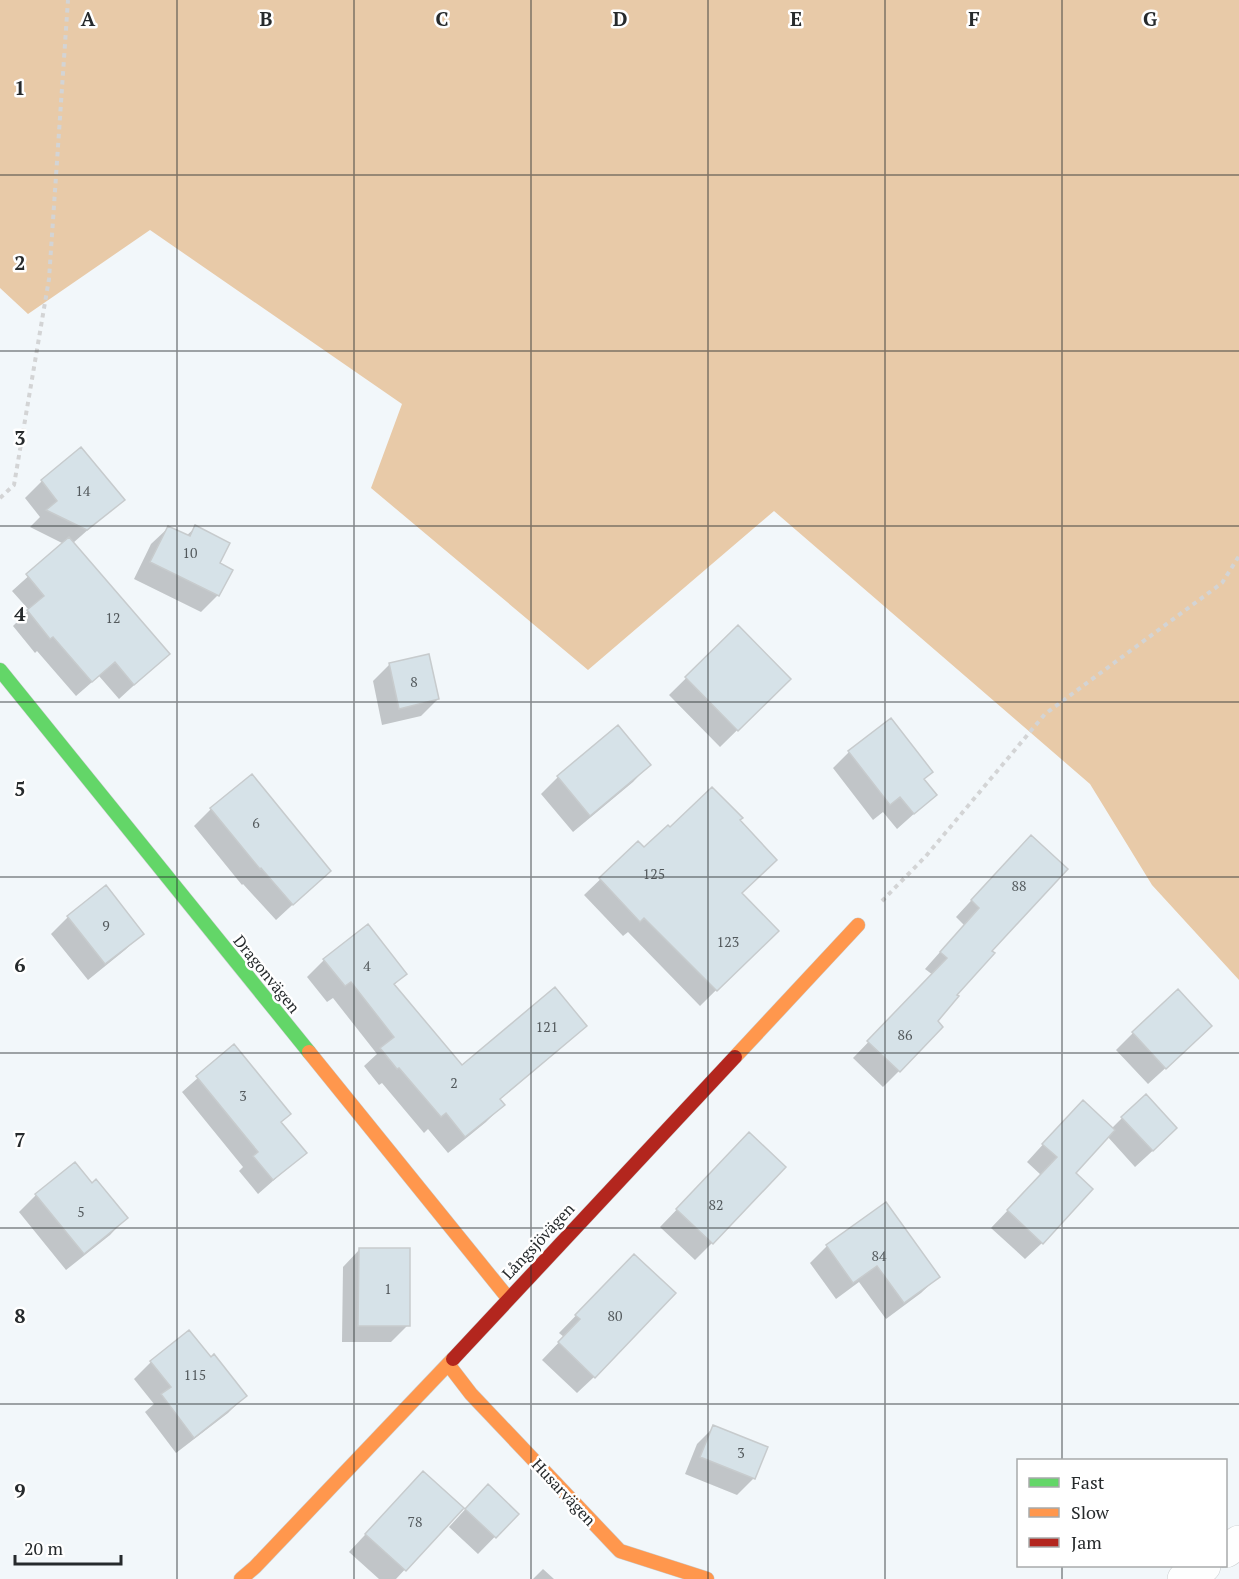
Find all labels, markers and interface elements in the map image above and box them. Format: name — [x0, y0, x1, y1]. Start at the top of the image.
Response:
text: A — [81, 5, 96, 32]
text: B — [260, 5, 273, 32]
text: C — [435, 5, 449, 32]
text: D — [613, 5, 627, 32]
text: E — [790, 5, 802, 32]
text: F — [968, 5, 980, 32]
text: G — [1143, 5, 1157, 32]
text: 1 — [14, 74, 26, 101]
text: 2 — [14, 249, 26, 276]
text: 3 — [14, 424, 26, 451]
house number: 14 — [76, 481, 91, 500]
house number: 10 — [183, 543, 197, 562]
text: 4 — [14, 600, 26, 627]
house number: 12 — [106, 608, 120, 627]
house number: 8 — [410, 672, 418, 691]
text: 5 — [14, 775, 26, 802]
house number: 6 — [252, 813, 260, 832]
house number: 125 — [643, 864, 665, 883]
house number: 88 — [1012, 876, 1026, 895]
house number: 9 — [102, 916, 110, 935]
street label: Dragonvägen — [229, 930, 306, 1018]
house number: 123 — [717, 932, 739, 951]
text: 6 — [14, 951, 26, 978]
house number: 4 — [363, 956, 371, 975]
house number: 121 — [536, 1017, 558, 1036]
house number: 86 — [898, 1025, 913, 1044]
house number: 2 — [450, 1073, 458, 1092]
house number: 3 — [239, 1086, 247, 1105]
text: 7 — [14, 1126, 26, 1153]
house number: 82 — [709, 1195, 723, 1214]
street label: Långsjövägen — [497, 1198, 579, 1284]
house number: 5 — [77, 1202, 85, 1221]
house number: 84 — [872, 1246, 887, 1265]
house number: 1 — [384, 1279, 392, 1298]
text: 8 — [14, 1302, 26, 1329]
house number: 80 — [608, 1306, 622, 1325]
house number: 115 — [184, 1365, 206, 1384]
house number: 3 — [737, 1443, 745, 1462]
street label: Husarvägen — [527, 1454, 601, 1531]
legend — [1017, 1459, 1227, 1567]
text: Fast — [1071, 1470, 1105, 1494]
text: 9 — [14, 1477, 26, 1504]
text: Slow — [1071, 1500, 1110, 1524]
house number: 78 — [408, 1512, 422, 1531]
scale bar — [15, 1528, 122, 1566]
text: Jam — [1071, 1530, 1102, 1554]
text: 20 m — [24, 1536, 64, 1560]

